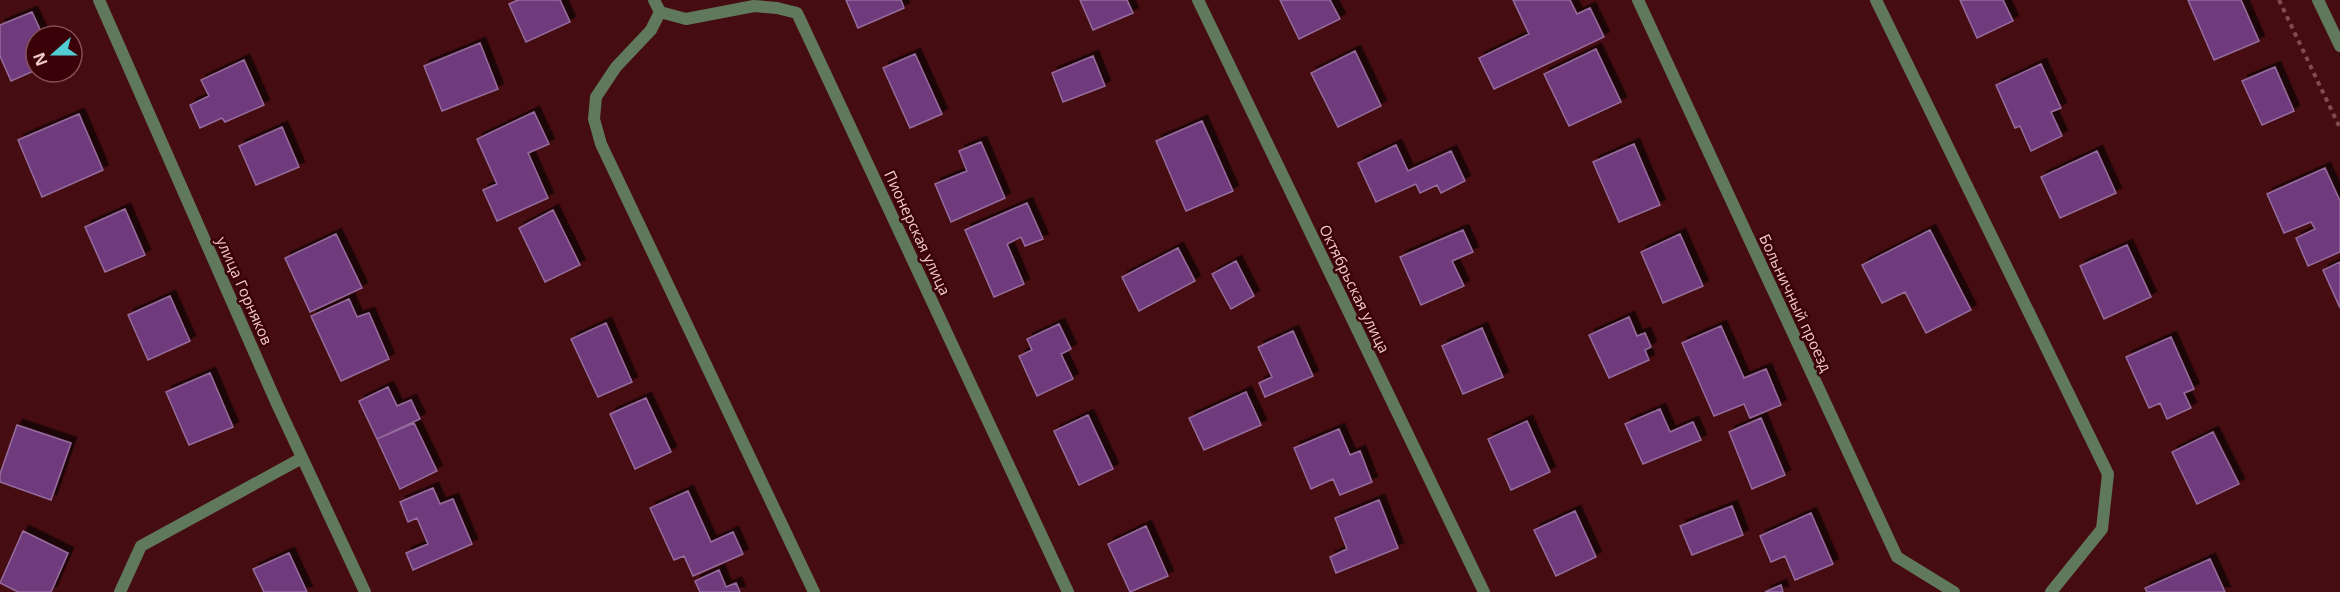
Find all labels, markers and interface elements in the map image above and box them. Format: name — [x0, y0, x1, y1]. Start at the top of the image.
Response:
north arrow — [24, 24, 84, 84]
text: N — [27, 49, 53, 69]
street label: Пионерская улица — [880, 167, 956, 298]
street label: Октябрьская улица — [1315, 221, 1395, 356]
street label: Больничный проезд — [1755, 230, 1837, 375]
street label: улица Горняков — [212, 233, 278, 348]

